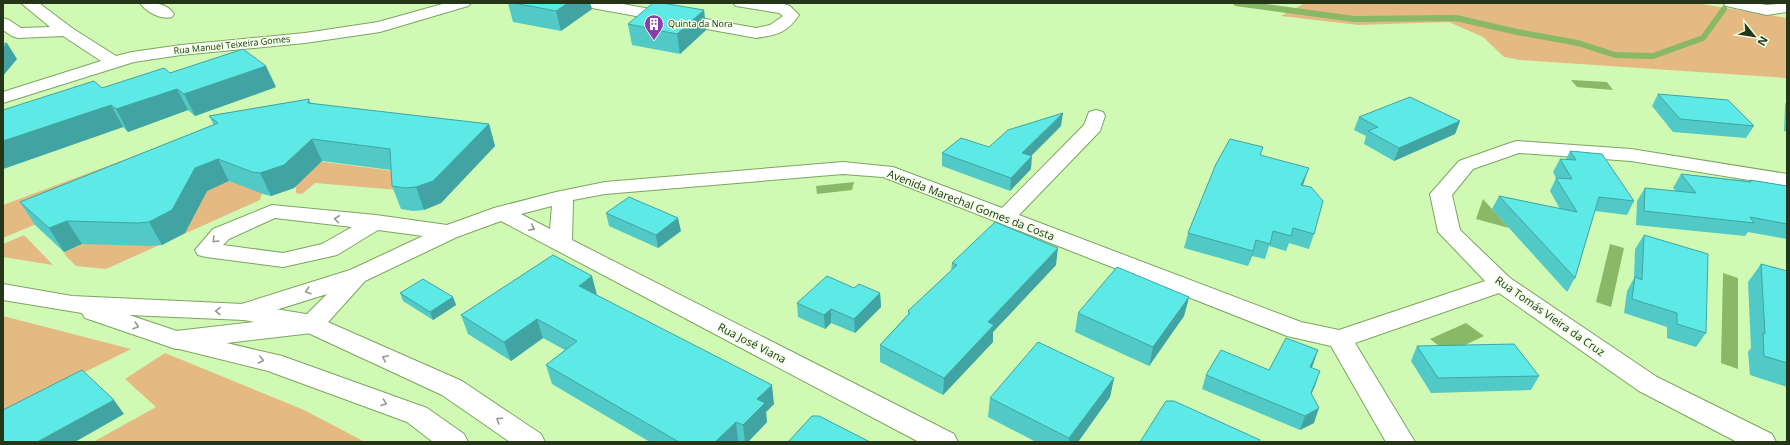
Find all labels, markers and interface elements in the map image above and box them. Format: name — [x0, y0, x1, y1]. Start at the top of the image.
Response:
building icon: Quinta da Nora — [643, 13, 665, 41]
north arrow — [1734, 16, 1774, 56]
place label: Quinta da Nora — [668, 17, 733, 30]
street label: Rua Manuel Teixeira Gomes — [173, 32, 291, 57]
text: N — [1754, 34, 1772, 49]
street label: Avenida Marechal Gomes da Costa — [885, 166, 1057, 243]
one-way arrow — [334, 214, 340, 223]
one-way arrow — [528, 223, 535, 231]
one-way arrow — [212, 235, 220, 243]
street label: Rua Tomás Vieira da Cruz — [1493, 272, 1608, 359]
one-way arrow — [305, 287, 312, 295]
one-way arrow — [215, 307, 221, 315]
street label: Rua José Viana — [716, 319, 789, 366]
one-way arrow — [132, 322, 139, 330]
one-way arrow — [382, 355, 390, 363]
one-way arrow — [258, 356, 264, 364]
one-way arrow — [380, 399, 387, 407]
one-way arrow — [496, 417, 503, 425]

